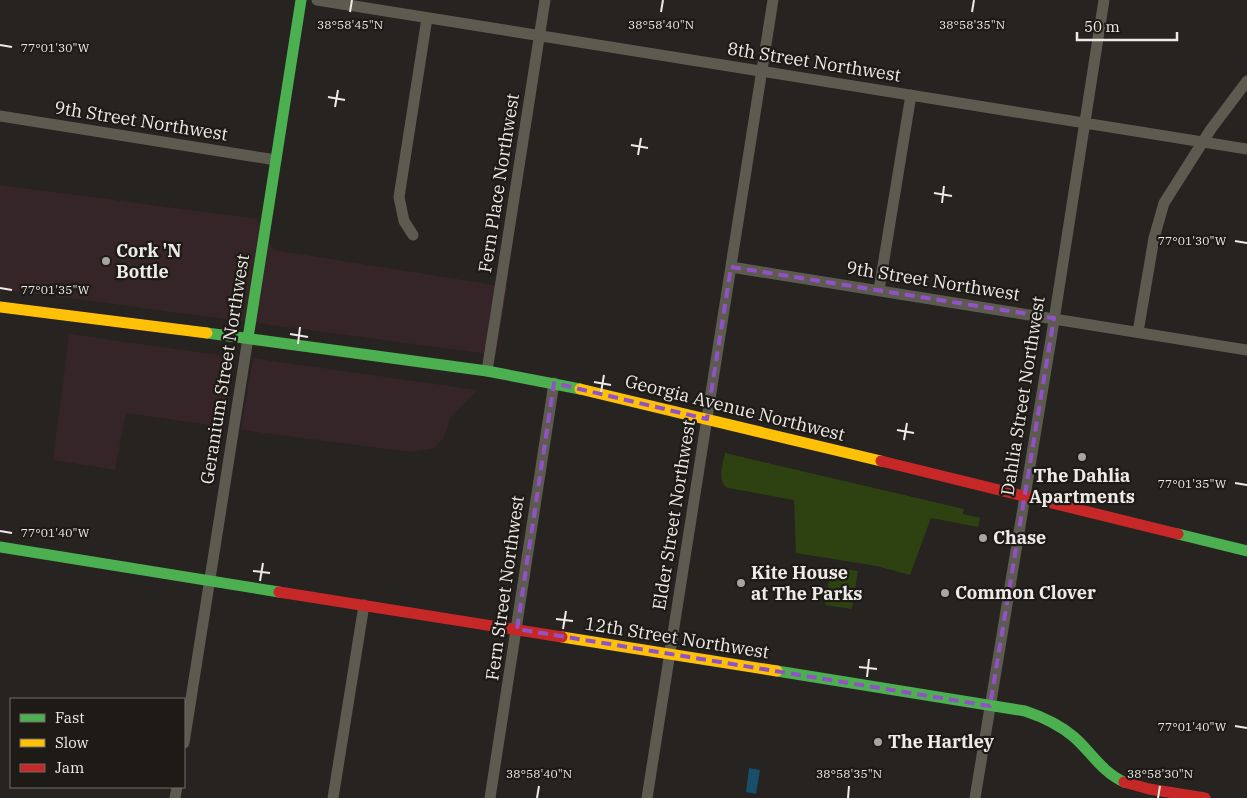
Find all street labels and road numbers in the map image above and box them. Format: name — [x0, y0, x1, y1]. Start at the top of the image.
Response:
street label: 8th Street Northwest — [726, 36, 903, 87]
street label: Fern Place Northwest — [473, 92, 524, 274]
street label: 9th Street Northwest — [53, 95, 230, 146]
street label: Geranium Street Northwest — [195, 252, 254, 486]
street label: 9th Street Northwest — [845, 255, 1022, 306]
street label: Dahlia Street Northwest — [995, 294, 1050, 497]
street label: Georgia Avenue Northwest — [623, 369, 847, 446]
street label: Elder Street Northwest — [647, 418, 700, 612]
street label: Fern Street Northwest — [480, 494, 529, 682]
street label: 12th Street Northwest — [583, 612, 771, 663]

